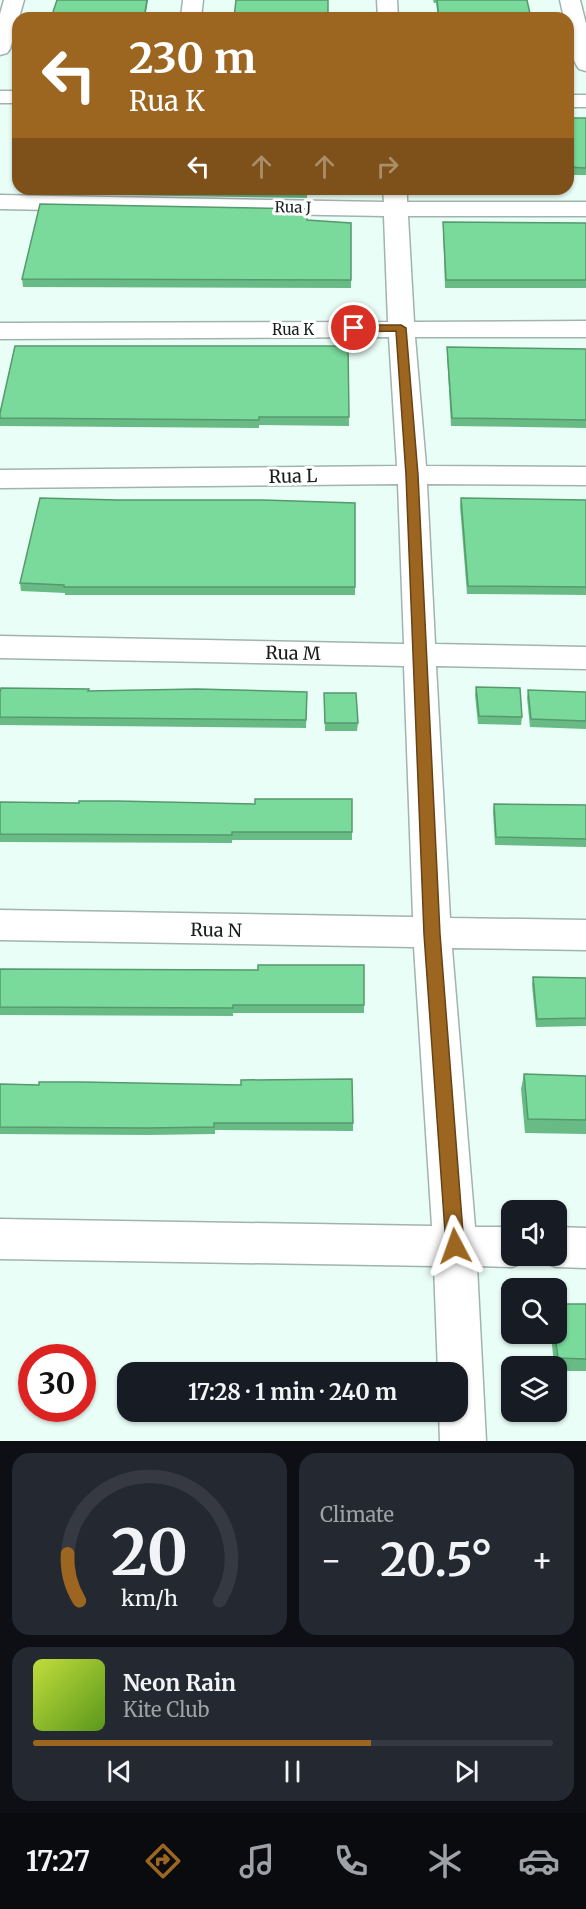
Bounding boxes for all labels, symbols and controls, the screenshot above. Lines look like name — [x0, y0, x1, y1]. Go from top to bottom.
text: 230 m — [129, 32, 256, 84]
icon: left — [30, 36, 108, 114]
text: Rua K — [129, 84, 205, 118]
icon: left — [182, 150, 215, 183]
icon: ahead — [245, 150, 278, 183]
icon: ahead — [308, 150, 341, 183]
icon: right — [371, 150, 404, 183]
street label: Rua J — [274, 197, 312, 217]
pin — [328, 302, 379, 353]
icon: arrive — [337, 311, 370, 344]
street label: Rua K — [272, 320, 314, 339]
street label: Rua L — [268, 464, 318, 488]
street label: Rua M — [265, 641, 321, 665]
street label: Rua N — [190, 918, 242, 942]
map controls — [501, 1200, 567, 1422]
button: sound — [501, 1200, 567, 1266]
position arrow — [423, 1214, 487, 1278]
button: search — [501, 1278, 567, 1344]
speed limit sign: 30 — [18, 1344, 96, 1422]
button: layers — [501, 1356, 567, 1422]
text: 17:28 · 1 min · 240 m — [188, 1378, 397, 1406]
text: Climate — [320, 1502, 394, 1527]
text: 20 — [111, 1514, 188, 1592]
text: 20.5° — [380, 1532, 493, 1588]
text: − — [320, 1540, 342, 1581]
text: + — [531, 1540, 553, 1581]
text: km/h — [121, 1585, 178, 1612]
text: Neon Rain — [123, 1669, 236, 1697]
text: Kite Club — [123, 1697, 209, 1722]
icon: previous — [103, 1755, 136, 1788]
icon: pause — [276, 1755, 309, 1788]
icon: next — [450, 1755, 483, 1788]
icon: directions — [142, 1840, 184, 1882]
icon: music — [236, 1840, 278, 1882]
icon: phone — [330, 1840, 372, 1882]
icon: climate — [424, 1840, 466, 1882]
icon: car — [518, 1840, 560, 1882]
text: 17:27 — [26, 1844, 90, 1878]

